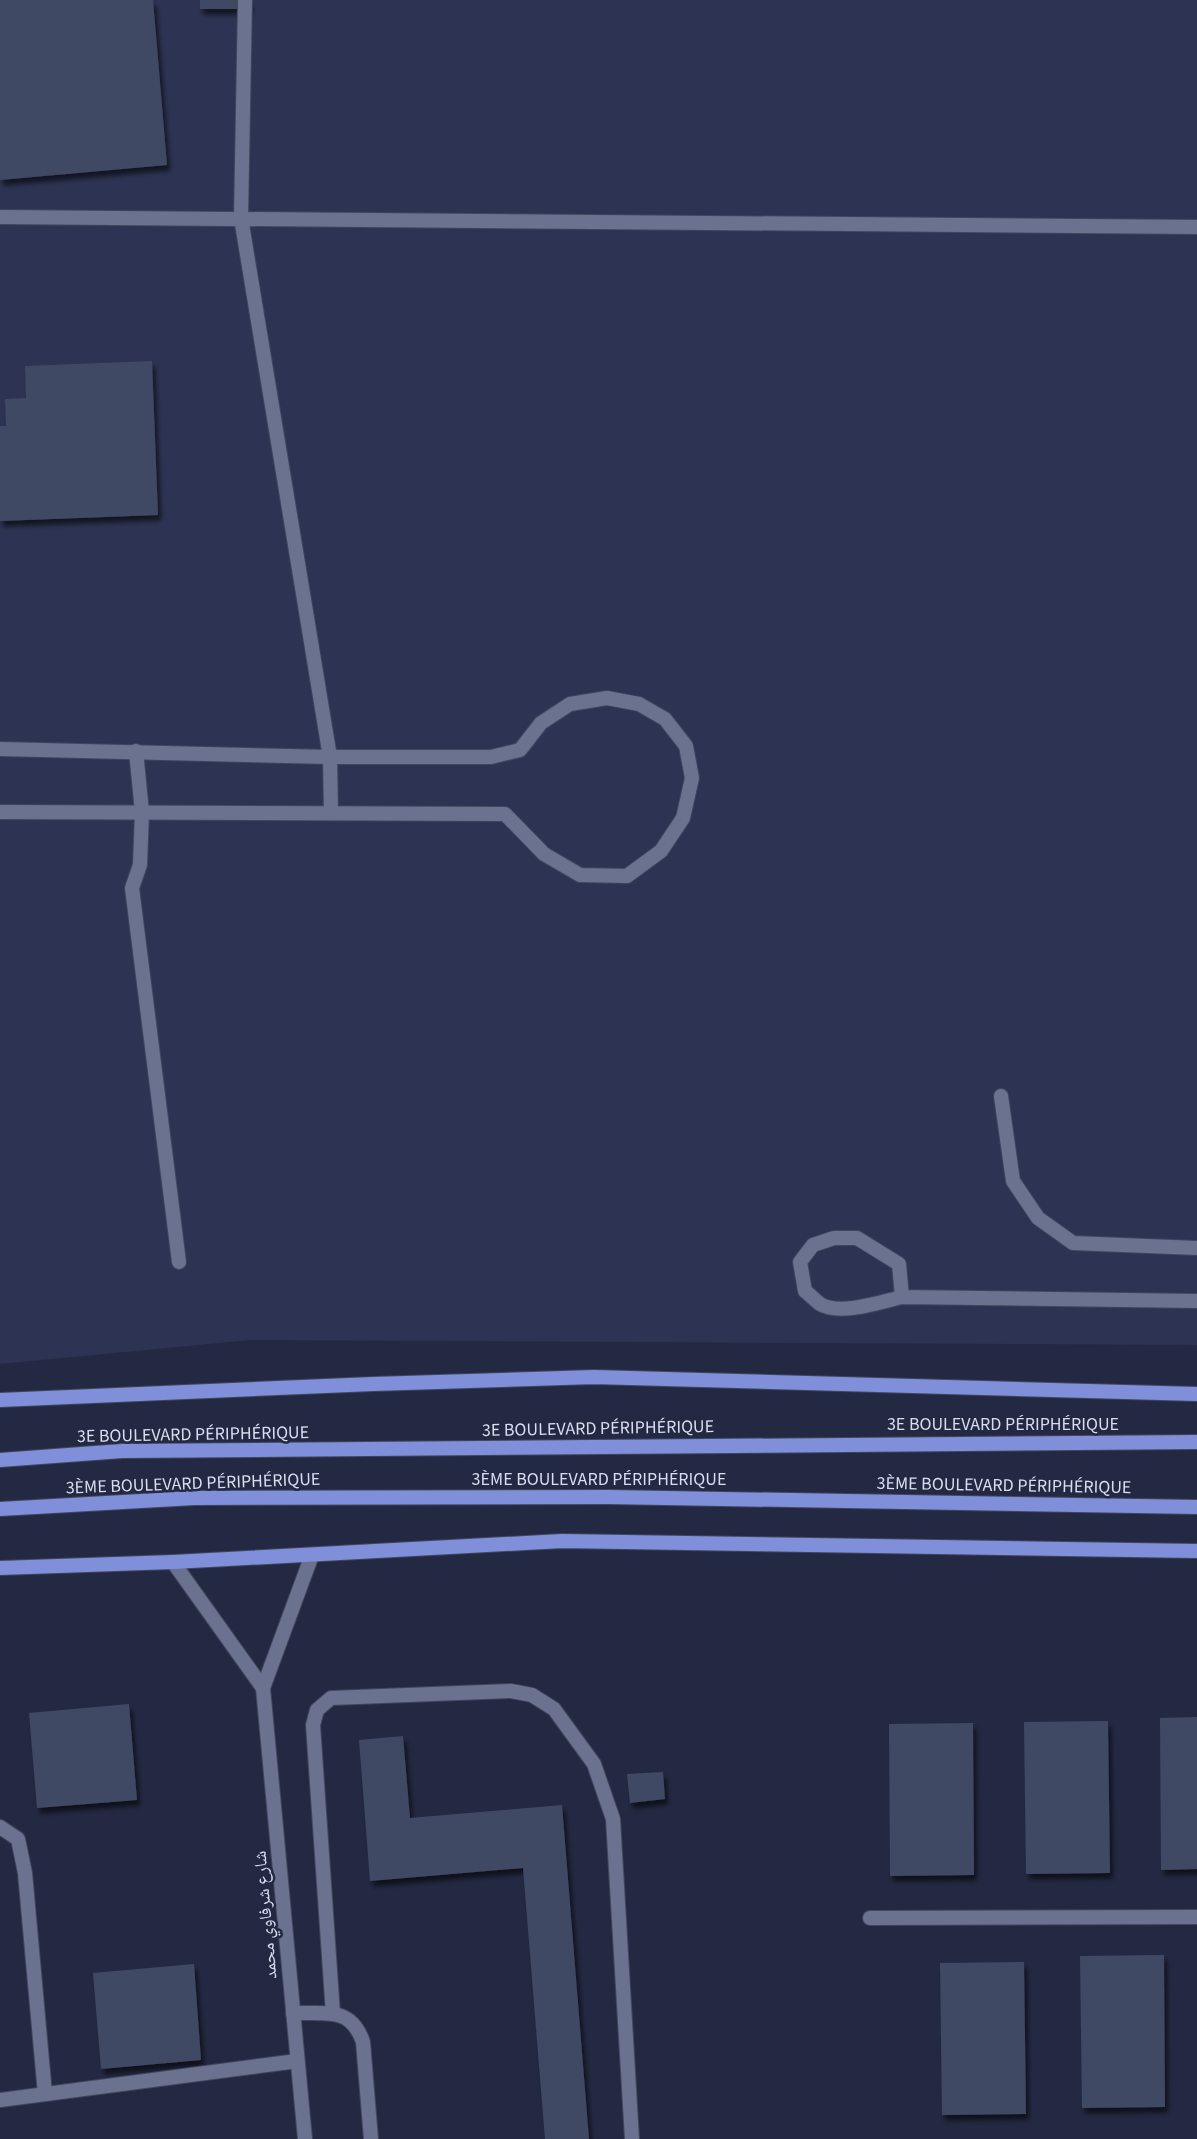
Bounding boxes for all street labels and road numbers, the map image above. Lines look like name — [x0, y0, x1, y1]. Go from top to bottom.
street label: 3E BOULEVARD PÉRIPHÉRIQUE — [887, 1412, 1119, 1437]
street label: 3E BOULEVARD PÉRIPHÉRIQUE — [482, 1414, 714, 1443]
street label: 3E BOULEVARD PÉRIPHÉRIQUE — [77, 1420, 309, 1449]
street label: 3ÈME BOULEVARD PÉRIPHÉRIQUE — [65, 1467, 321, 1500]
street label: 3ÈME BOULEVARD PÉRIPHÉRIQUE — [472, 1467, 726, 1492]
street label: 3ÈME BOULEVARD PÉRIPHÉRIQUE — [876, 1471, 1132, 1500]
street label: شارع شرفاوي محمد — [247, 1850, 285, 1980]

